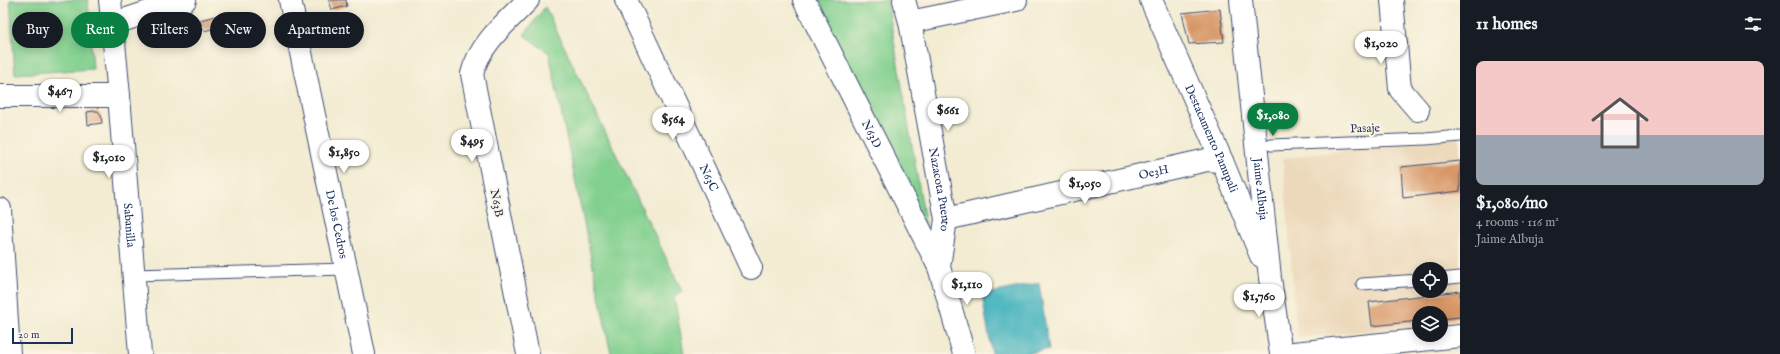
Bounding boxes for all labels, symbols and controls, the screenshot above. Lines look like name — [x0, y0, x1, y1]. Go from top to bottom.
chip: Buy — [12, 12, 63, 48]
chip: Rent — [71, 12, 129, 48]
chip: Filters — [137, 12, 202, 48]
chip: New — [210, 12, 266, 48]
chip: Apartment — [274, 12, 364, 48]
icon: filters — [1742, 13, 1764, 35]
text: 11 homes — [1476, 14, 1537, 35]
pin: $1,020 — [1348, 31, 1414, 65]
text: $1,020 — [1364, 35, 1398, 52]
pin: $467 — [36, 79, 84, 113]
street label: Destacamento Panupali — [1181, 82, 1241, 195]
text: $467 — [47, 83, 73, 100]
icon: home — [1584, 87, 1656, 159]
pin: $661 — [924, 98, 972, 132]
text: $661 — [937, 102, 959, 119]
pin: $1,080 — [1240, 103, 1306, 137]
pin: $564 — [649, 107, 697, 141]
text: $1,080 — [1256, 107, 1290, 124]
text: $564 — [661, 111, 685, 128]
street label: N63D — [858, 118, 885, 151]
street label: Pasaje — [1350, 120, 1381, 137]
pin: $495 — [448, 129, 496, 163]
text: $495 — [460, 133, 484, 150]
pin: $1,850 — [311, 140, 377, 174]
text: $1,850 — [328, 144, 360, 161]
pin: $1,010 — [76, 145, 142, 179]
street label: Nazacota Puento — [925, 146, 953, 233]
text: $1,010 — [93, 149, 125, 166]
street label: Jaime Albuja — [1248, 155, 1271, 222]
street label: N63C — [696, 162, 721, 194]
street label: Oe3H — [1137, 162, 1170, 183]
pin: $1,050 — [1052, 171, 1118, 205]
text: $1,050 — [1069, 175, 1101, 192]
street label: N63B — [486, 188, 507, 218]
street label: De los Cedros — [322, 189, 351, 260]
text: $1,080/mo — [1476, 193, 1548, 214]
street label: Sabanilla — [120, 202, 138, 249]
text: 4 rooms · 116 m² — [1476, 214, 1559, 231]
text: Jaime Albuja — [1476, 231, 1544, 248]
map controls — [1412, 262, 1448, 342]
button: locate — [1412, 262, 1448, 298]
pin: $1,110 — [934, 272, 1000, 306]
text: $1,110 — [951, 276, 983, 293]
pin: $1,760 — [1226, 284, 1292, 318]
text: $1,760 — [1243, 288, 1275, 305]
button: layers — [1412, 306, 1448, 342]
scale bar — [12, 326, 73, 345]
text: 20 m — [18, 328, 39, 342]

